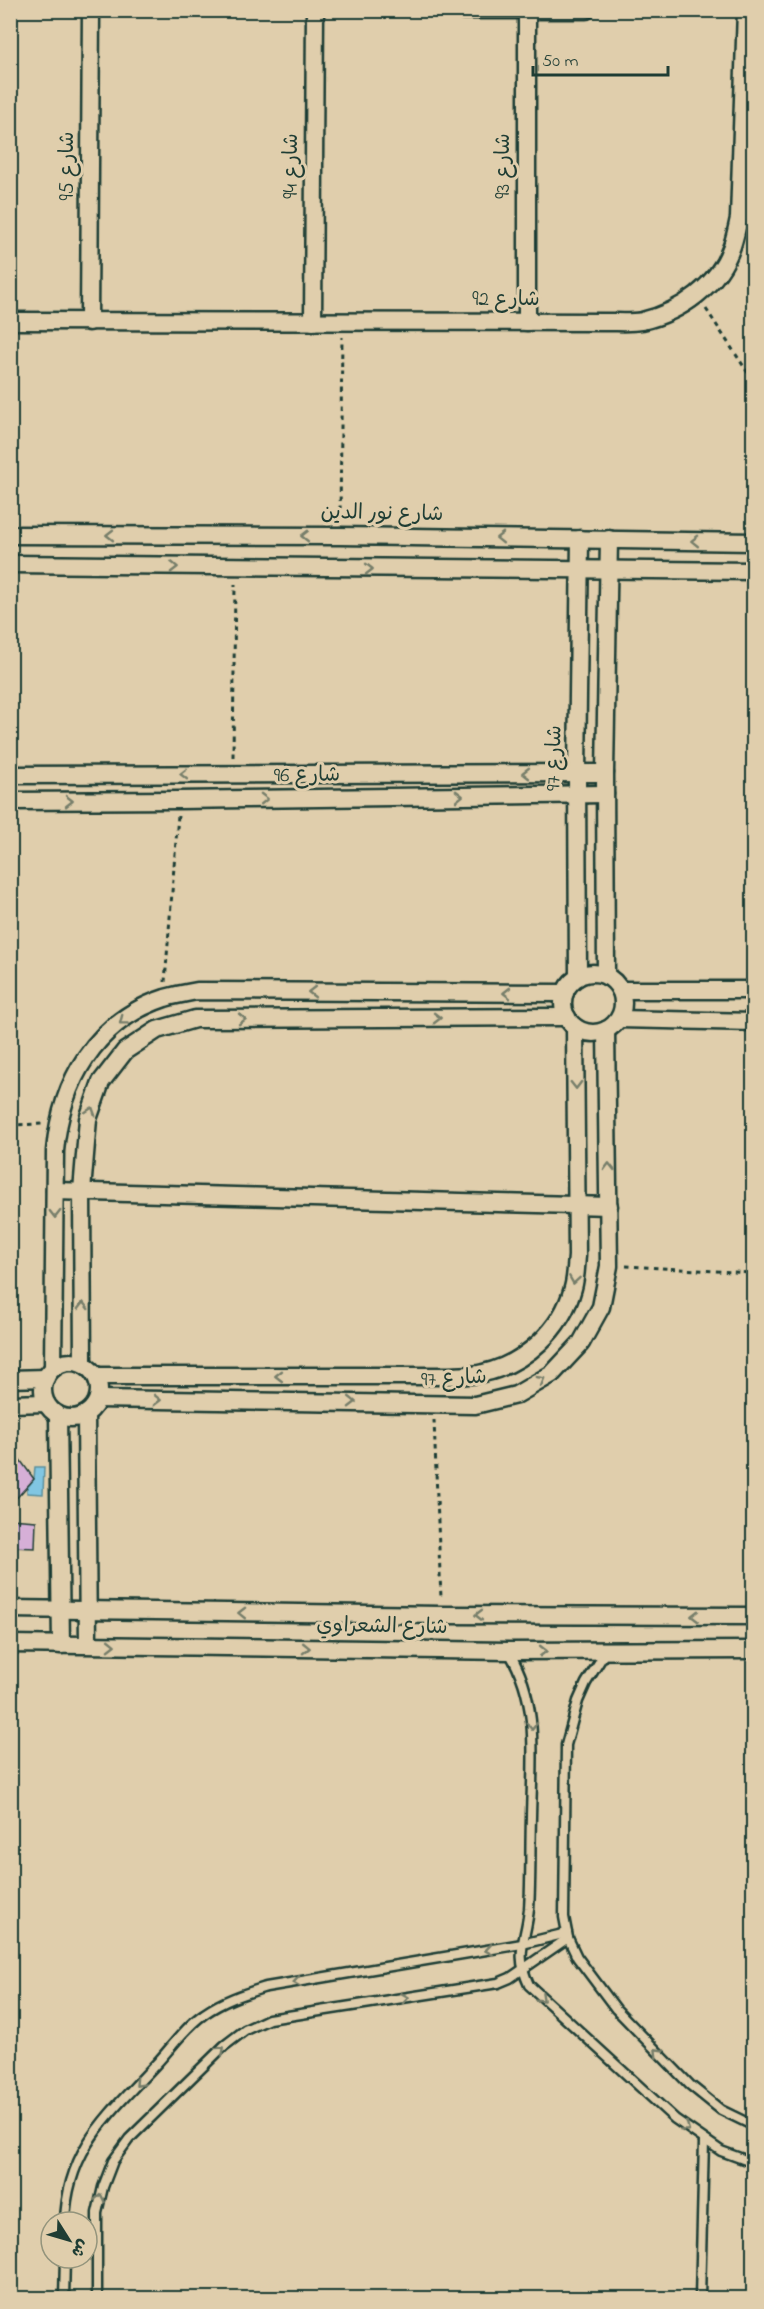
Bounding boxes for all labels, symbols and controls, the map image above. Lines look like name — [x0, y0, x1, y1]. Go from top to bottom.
scale bar — [533, 39, 668, 77]
text: 50 m — [542, 49, 579, 75]
street label: شارع 95 — [53, 131, 83, 201]
street label: شارع 94 — [277, 133, 307, 199]
street label: شارع 93 — [489, 133, 519, 199]
street label: شارع 92 — [472, 285, 540, 315]
street label: شارع نور الدين — [320, 498, 444, 530]
one-way arrow — [106, 529, 115, 541]
one-way arrow — [301, 530, 310, 542]
one-way arrow — [496, 532, 505, 544]
one-way arrow — [691, 535, 700, 547]
one-way arrow — [169, 561, 178, 573]
one-way arrow — [364, 563, 373, 575]
street label: شارع 97 — [539, 725, 571, 791]
street label: شارع 96 — [274, 760, 340, 792]
one-way arrow — [521, 767, 530, 779]
one-way arrow — [179, 768, 188, 780]
one-way arrow — [454, 790, 463, 802]
one-way arrow — [259, 793, 268, 805]
one-way arrow — [64, 795, 73, 807]
one-way arrow — [307, 986, 316, 998]
one-way arrow — [502, 987, 511, 999]
one-way arrow — [433, 1012, 442, 1024]
one-way arrow — [119, 1013, 130, 1024]
one-way arrow — [238, 1013, 247, 1025]
one-way arrow — [570, 1081, 582, 1090]
one-way arrow — [84, 1106, 97, 1117]
one-way arrow — [602, 1162, 615, 1171]
one-way arrow — [48, 1210, 61, 1219]
one-way arrow — [568, 1275, 581, 1285]
one-way arrow — [77, 1301, 89, 1310]
street label: شارع 97 — [420, 1362, 488, 1396]
one-way arrow — [275, 1370, 284, 1382]
one-way arrow — [535, 1376, 545, 1387]
one-way arrow — [152, 1394, 161, 1406]
one-way arrow — [347, 1396, 356, 1408]
one-way arrow — [238, 1606, 247, 1619]
one-way arrow — [475, 1609, 484, 1621]
one-way arrow — [691, 1610, 700, 1622]
street label: شارع الشعراوي — [316, 1611, 448, 1643]
one-way arrow — [106, 1638, 115, 1651]
one-way arrow — [301, 1642, 310, 1654]
one-way arrow — [538, 1645, 547, 1657]
one-way arrow — [526, 1722, 538, 1731]
one-way arrow — [485, 1943, 494, 1955]
one-way arrow — [292, 1975, 302, 1987]
one-way arrow — [534, 1990, 545, 2001]
one-way arrow — [400, 1992, 410, 2004]
one-way arrow — [214, 2046, 225, 2057]
one-way arrow — [655, 2049, 666, 2060]
one-way arrow — [135, 2076, 146, 2087]
one-way arrow — [680, 2120, 691, 2131]
one-way arrow — [93, 2194, 106, 2204]
north arrow — [39, 2210, 99, 2270]
text: ش — [64, 2234, 94, 2262]

